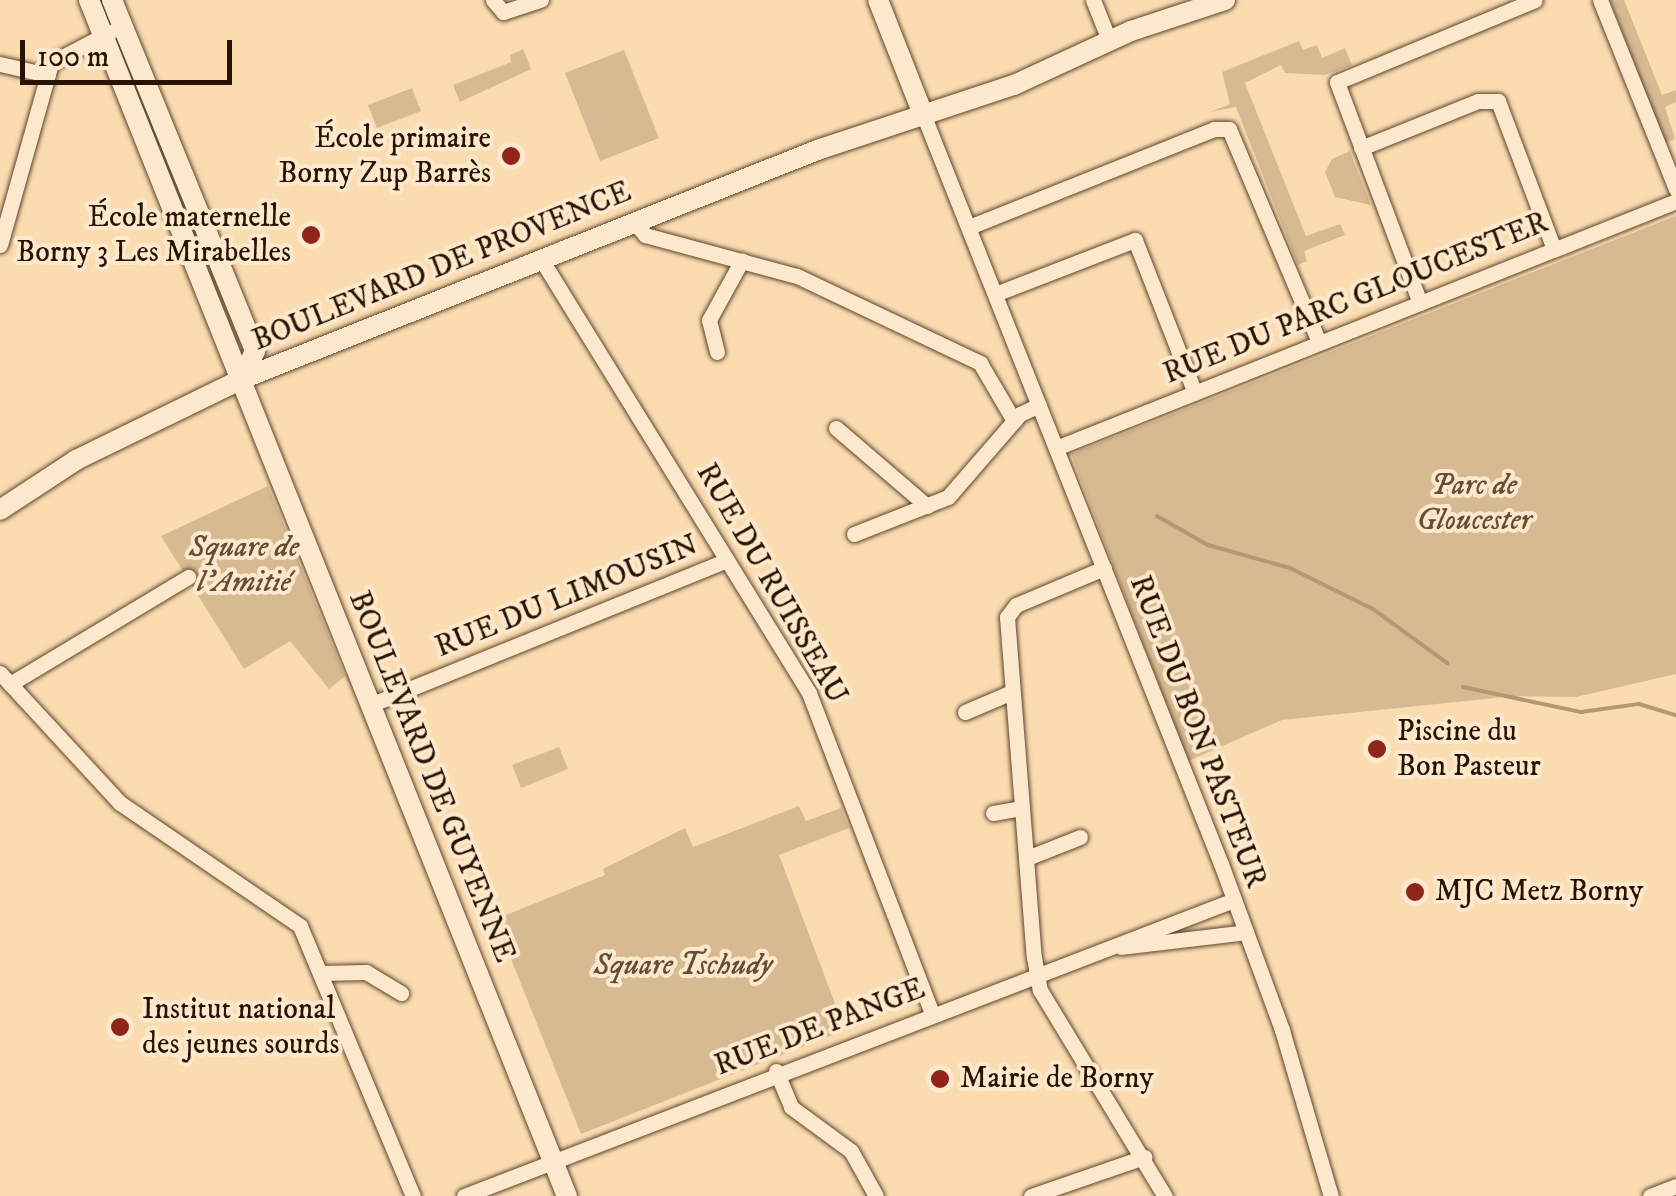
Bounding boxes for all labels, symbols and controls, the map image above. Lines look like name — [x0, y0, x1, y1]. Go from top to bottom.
scale bar — [25, 20, 238, 82]
text: 100 m — [37, 39, 109, 76]
place label: École primaire Borny Zup Barrès — [278, 121, 491, 192]
marker: École primaire Borny Zup Barrès — [500, 145, 522, 167]
street label: BOULEVARD DE PROVENCE — [247, 174, 637, 360]
place label: École maternelle Borny 3 Les Mirabelles — [16, 200, 291, 270]
street label: RUE DU PARC GLOUCESTER — [1158, 205, 1554, 393]
marker: École maternelle Borny 3 Les Mirabelles — [300, 224, 322, 246]
street label: RUE DU RUISSEAU — [688, 457, 854, 711]
park label: Parc de Gloucester — [1417, 468, 1531, 538]
street label: RUE DU LIMOUSIN — [430, 528, 704, 666]
park label: Square de l'Amitié — [189, 530, 299, 600]
street label: RUE DU BON PASTEUR — [1121, 571, 1273, 893]
street label: BOULEVARD DE GUYENNE — [340, 586, 522, 968]
place label: Piscine du Bon Pasteur — [1397, 714, 1541, 784]
marker: Piscine du Bon Pasteur — [1366, 738, 1388, 760]
place label: MJC Metz Borny — [1435, 874, 1643, 910]
marker: MJC Metz Borny — [1404, 881, 1426, 903]
park label: Square Tschudy — [594, 948, 772, 984]
street label: RUE DE PANGE — [710, 971, 930, 1085]
place label: Institut national des jeunes sourds — [142, 992, 340, 1062]
marker: Institut national des jeunes sourds — [107, 1014, 133, 1040]
place label: Mairie de Borny — [960, 1061, 1154, 1097]
marker: Mairie de Borny — [929, 1068, 951, 1090]

